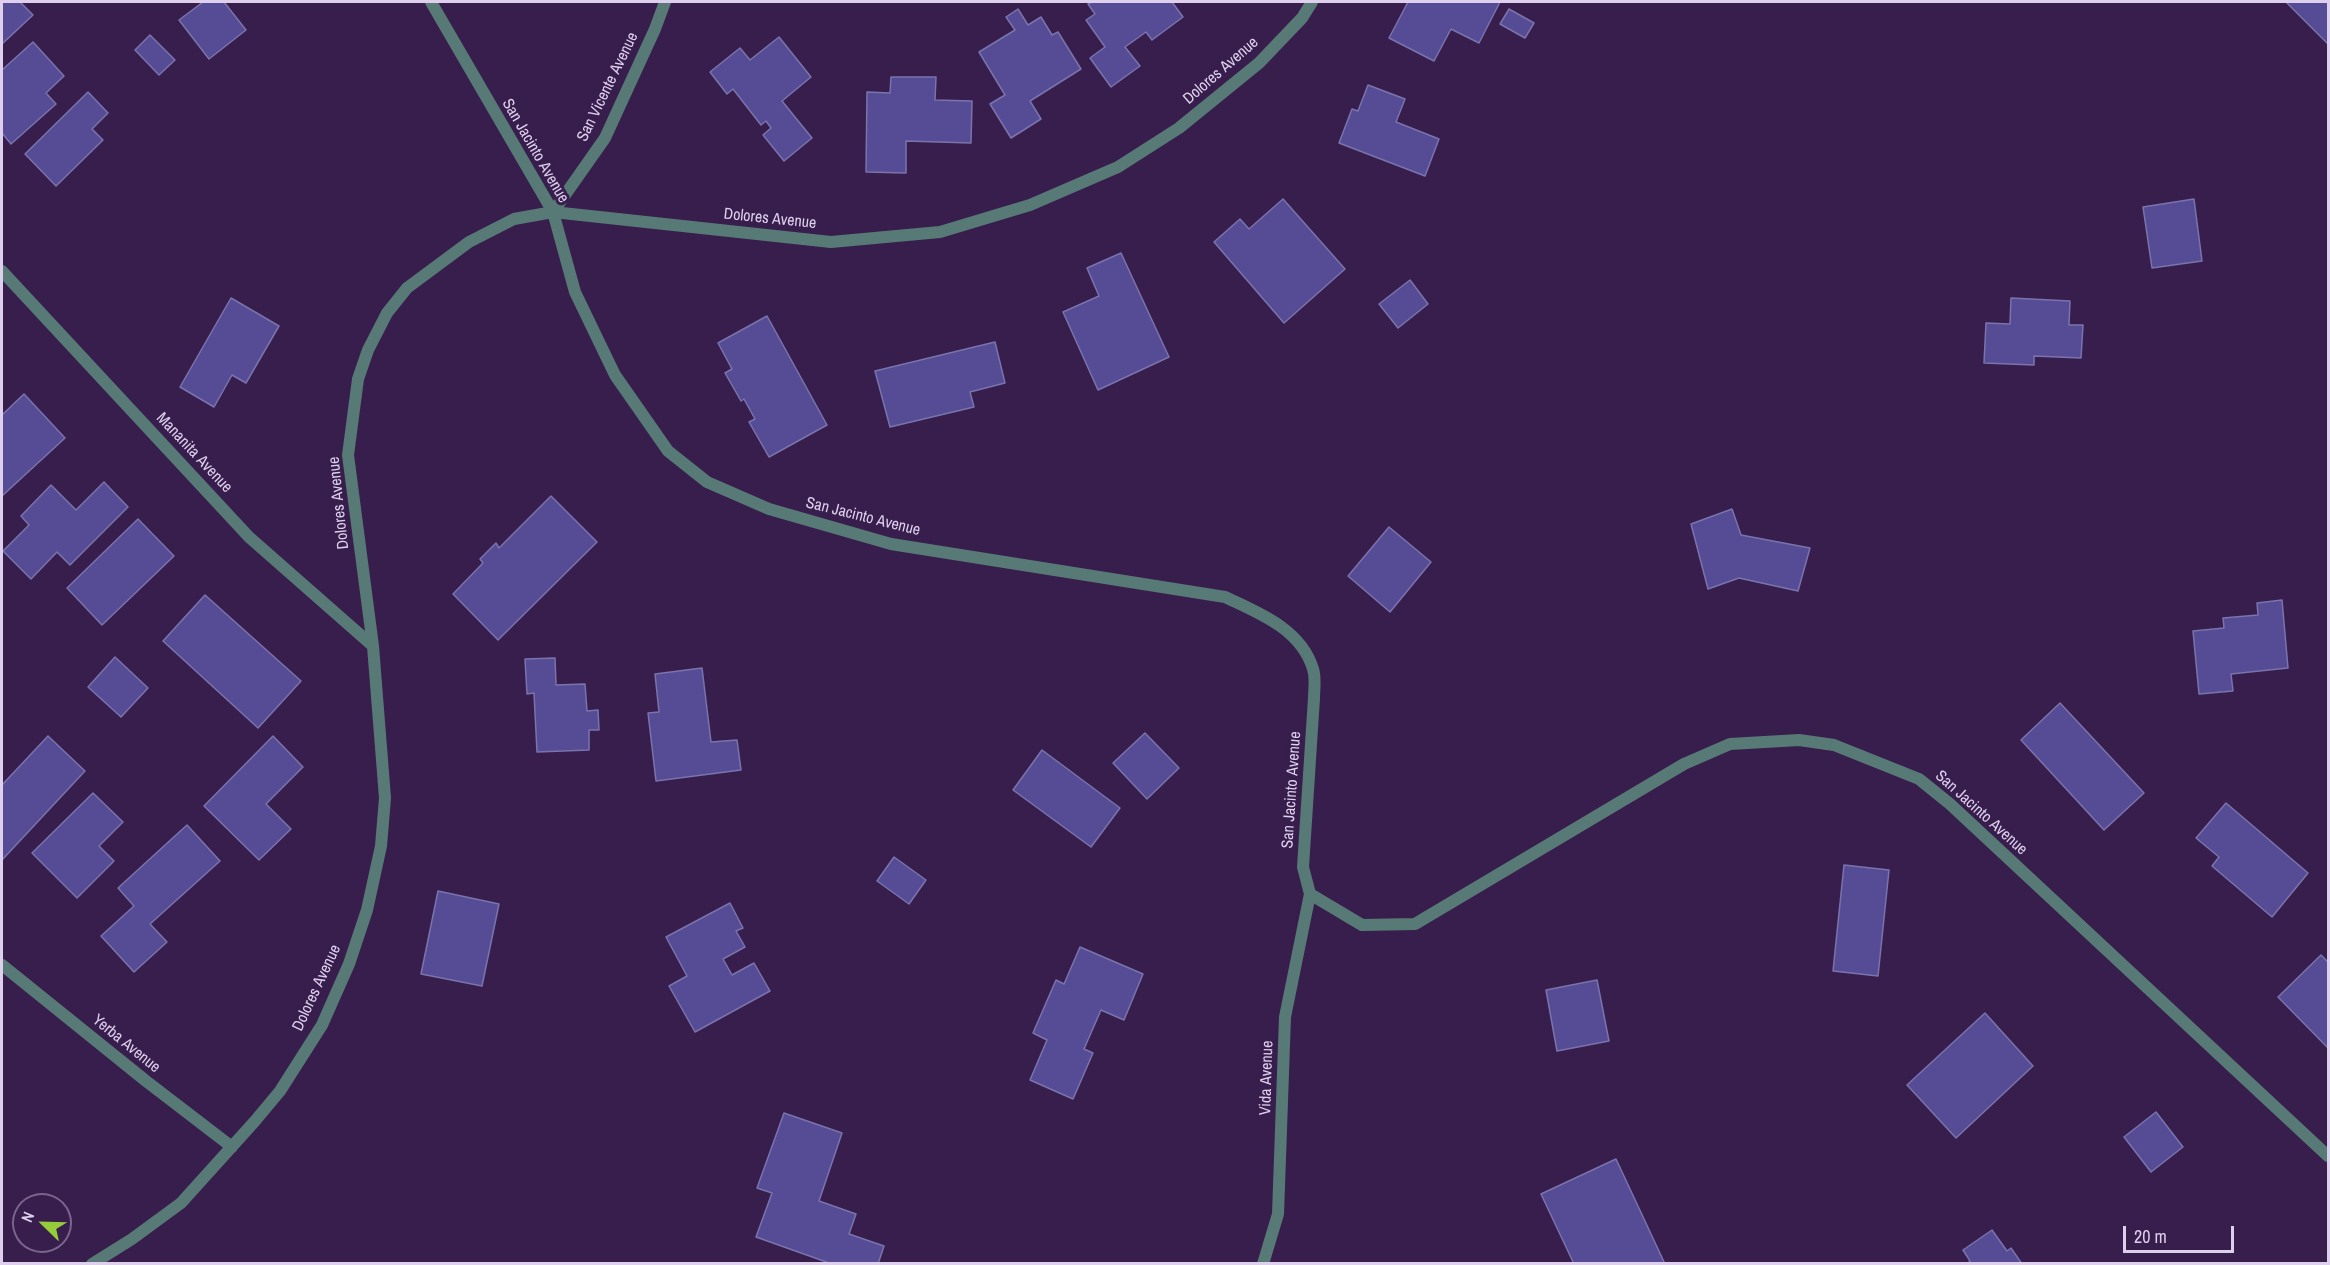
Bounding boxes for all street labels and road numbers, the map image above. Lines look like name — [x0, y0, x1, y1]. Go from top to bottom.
street label: San Vicente Avenue — [573, 29, 643, 145]
street label: Dolores Avenue — [1180, 33, 1262, 109]
street label: San Jacinto Avenue — [497, 95, 573, 207]
street label: Dolores Avenue — [723, 205, 817, 233]
street label: Mananita Avenue — [152, 409, 236, 497]
street label: Dolores Avenue — [325, 456, 353, 550]
street label: San Jacinto Avenue — [804, 494, 922, 540]
street label: San Jacinto Avenue — [1278, 731, 1306, 849]
street label: San Jacinto Avenue — [1931, 767, 2031, 859]
street label: Dolores Avenue — [289, 942, 345, 1034]
street label: Yerba Avenue — [88, 1011, 164, 1077]
street label: Vida Avenue — [1256, 1040, 1278, 1116]

